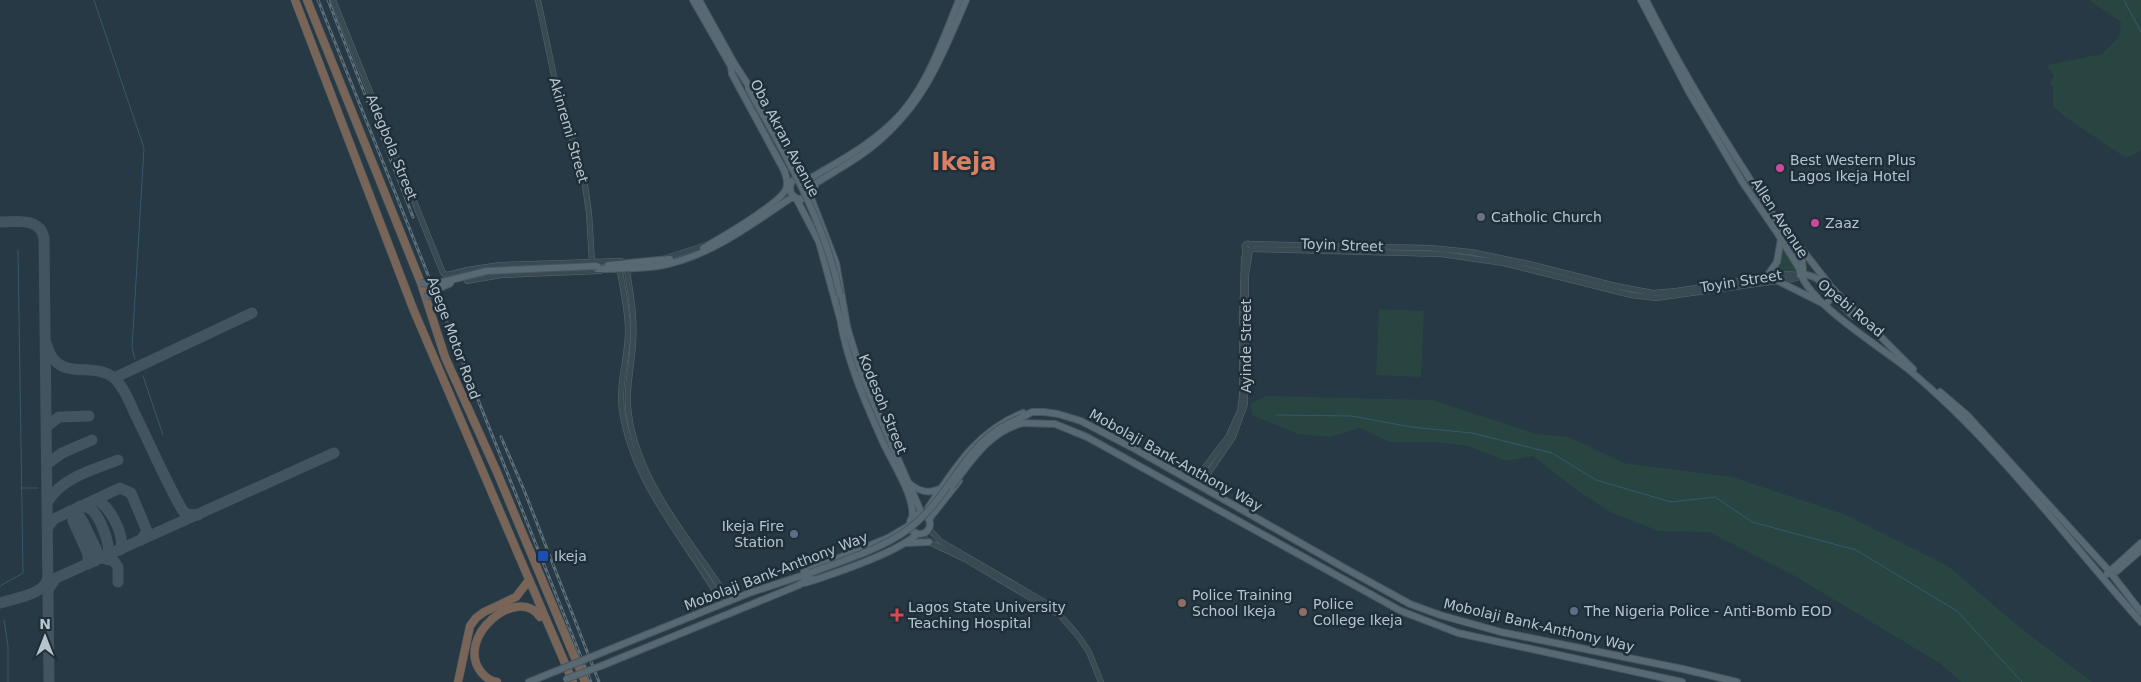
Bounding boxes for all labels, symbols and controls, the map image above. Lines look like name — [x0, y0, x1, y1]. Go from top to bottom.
street label: Akinremi Street — [546, 75, 592, 185]
street label: Oba Akran Avenue — [747, 77, 823, 199]
street label: Adegbola Street — [363, 92, 421, 203]
district label: Ikeja — [932, 148, 996, 176]
place label: Best Western Plus Lagos Ikeja Hotel — [1790, 152, 1916, 184]
marker: Best Western Plus Lagos Ikeja Hotel — [1774, 162, 1786, 174]
street label: Allen Avenue — [1748, 175, 1812, 261]
place label: Catholic Church — [1491, 209, 1602, 225]
marker: Catholic Church — [1475, 211, 1487, 223]
place label: Zaaz — [1825, 215, 1859, 231]
marker: Zaaz — [1809, 217, 1821, 229]
street label: Toyin Street — [1299, 236, 1384, 254]
street label: Toyin Street — [1698, 267, 1784, 296]
street label: Agege Motor Road — [424, 275, 484, 401]
street label: Opebi Road — [1815, 276, 1887, 340]
street label: Ayinde Street — [1238, 298, 1254, 393]
street label: Kodesoh Street — [856, 352, 911, 457]
street label: Mobolaji Bank-Anthony Way — [1087, 406, 1265, 514]
place label: Ikeja Fire Station — [722, 518, 784, 550]
street label: Mobolaji Bank-Anthony Way — [682, 528, 870, 614]
marker: Ikeja Fire Station — [788, 528, 800, 540]
place label: Ikeja — [554, 548, 587, 564]
marker: Ikeja — [536, 549, 550, 563]
place label: Police Training School Ikeja — [1192, 587, 1292, 619]
street label: Mobolaji Bank-Anthony Way — [1442, 595, 1636, 655]
place label: Police College Ikeja — [1313, 596, 1403, 628]
marker: Police Training School Ikeja — [1176, 597, 1188, 609]
place label: Lagos State University Teaching Hospital — [907, 599, 1066, 631]
place label: The Nigeria Police - Anti-Bomb EOD — [1583, 603, 1832, 619]
marker: The Nigeria Police - Anti-Bomb EOD — [1568, 605, 1580, 617]
marker: Police College Ikeja — [1297, 606, 1309, 618]
marker: Lagos State University Teaching Hospital — [890, 608, 904, 622]
north arrow — [20, 612, 70, 662]
text: N — [39, 616, 51, 632]

